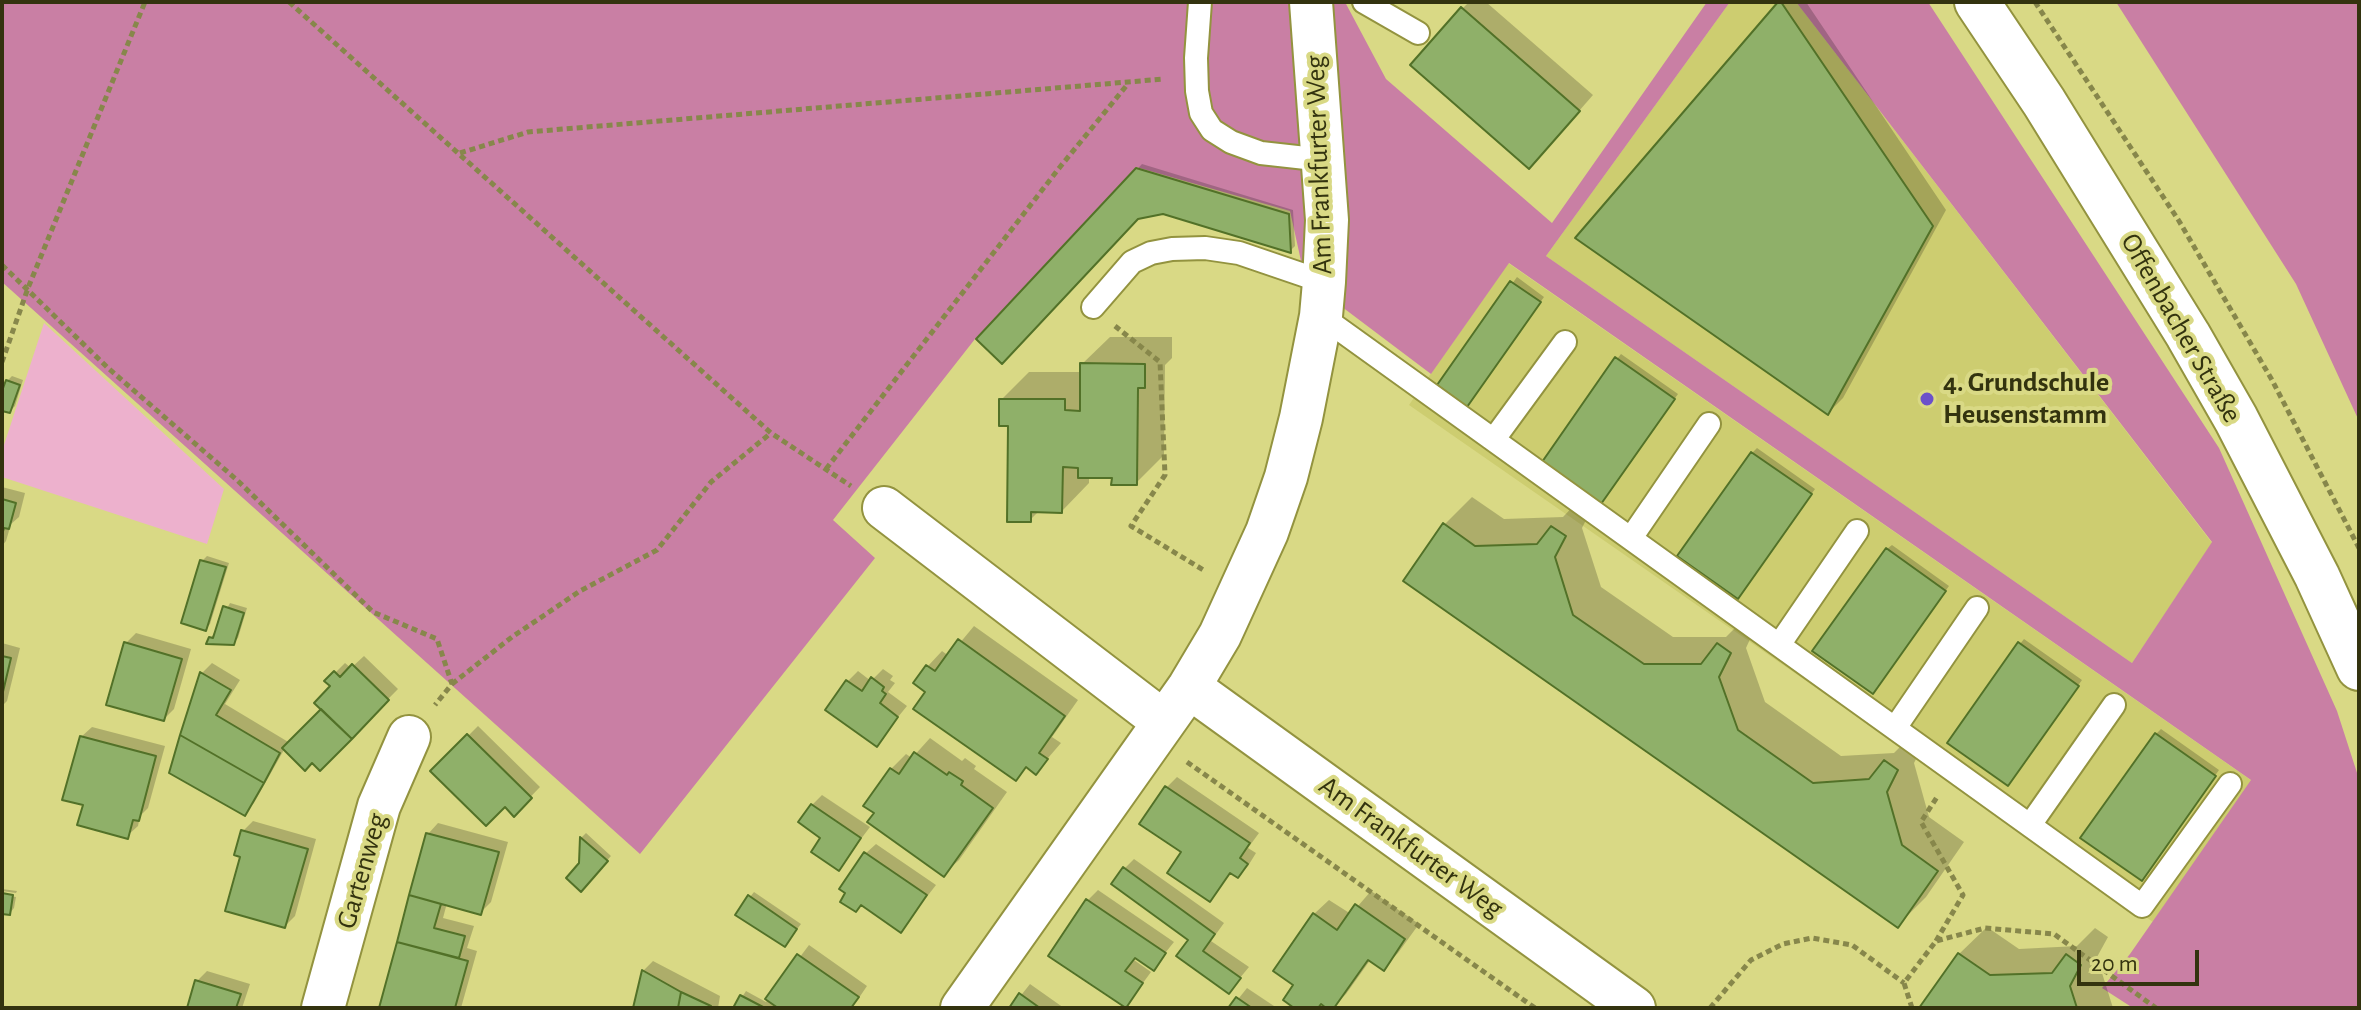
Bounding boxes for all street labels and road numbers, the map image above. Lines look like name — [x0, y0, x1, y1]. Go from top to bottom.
street label: Am Frankfurter Weg — [1298, 55, 1340, 275]
street label: Offenbacher Straße — [2113, 227, 2249, 429]
street label: Am Frankfurter Weg — [1312, 769, 1510, 925]
street label: Gartenweg — [330, 809, 394, 933]

